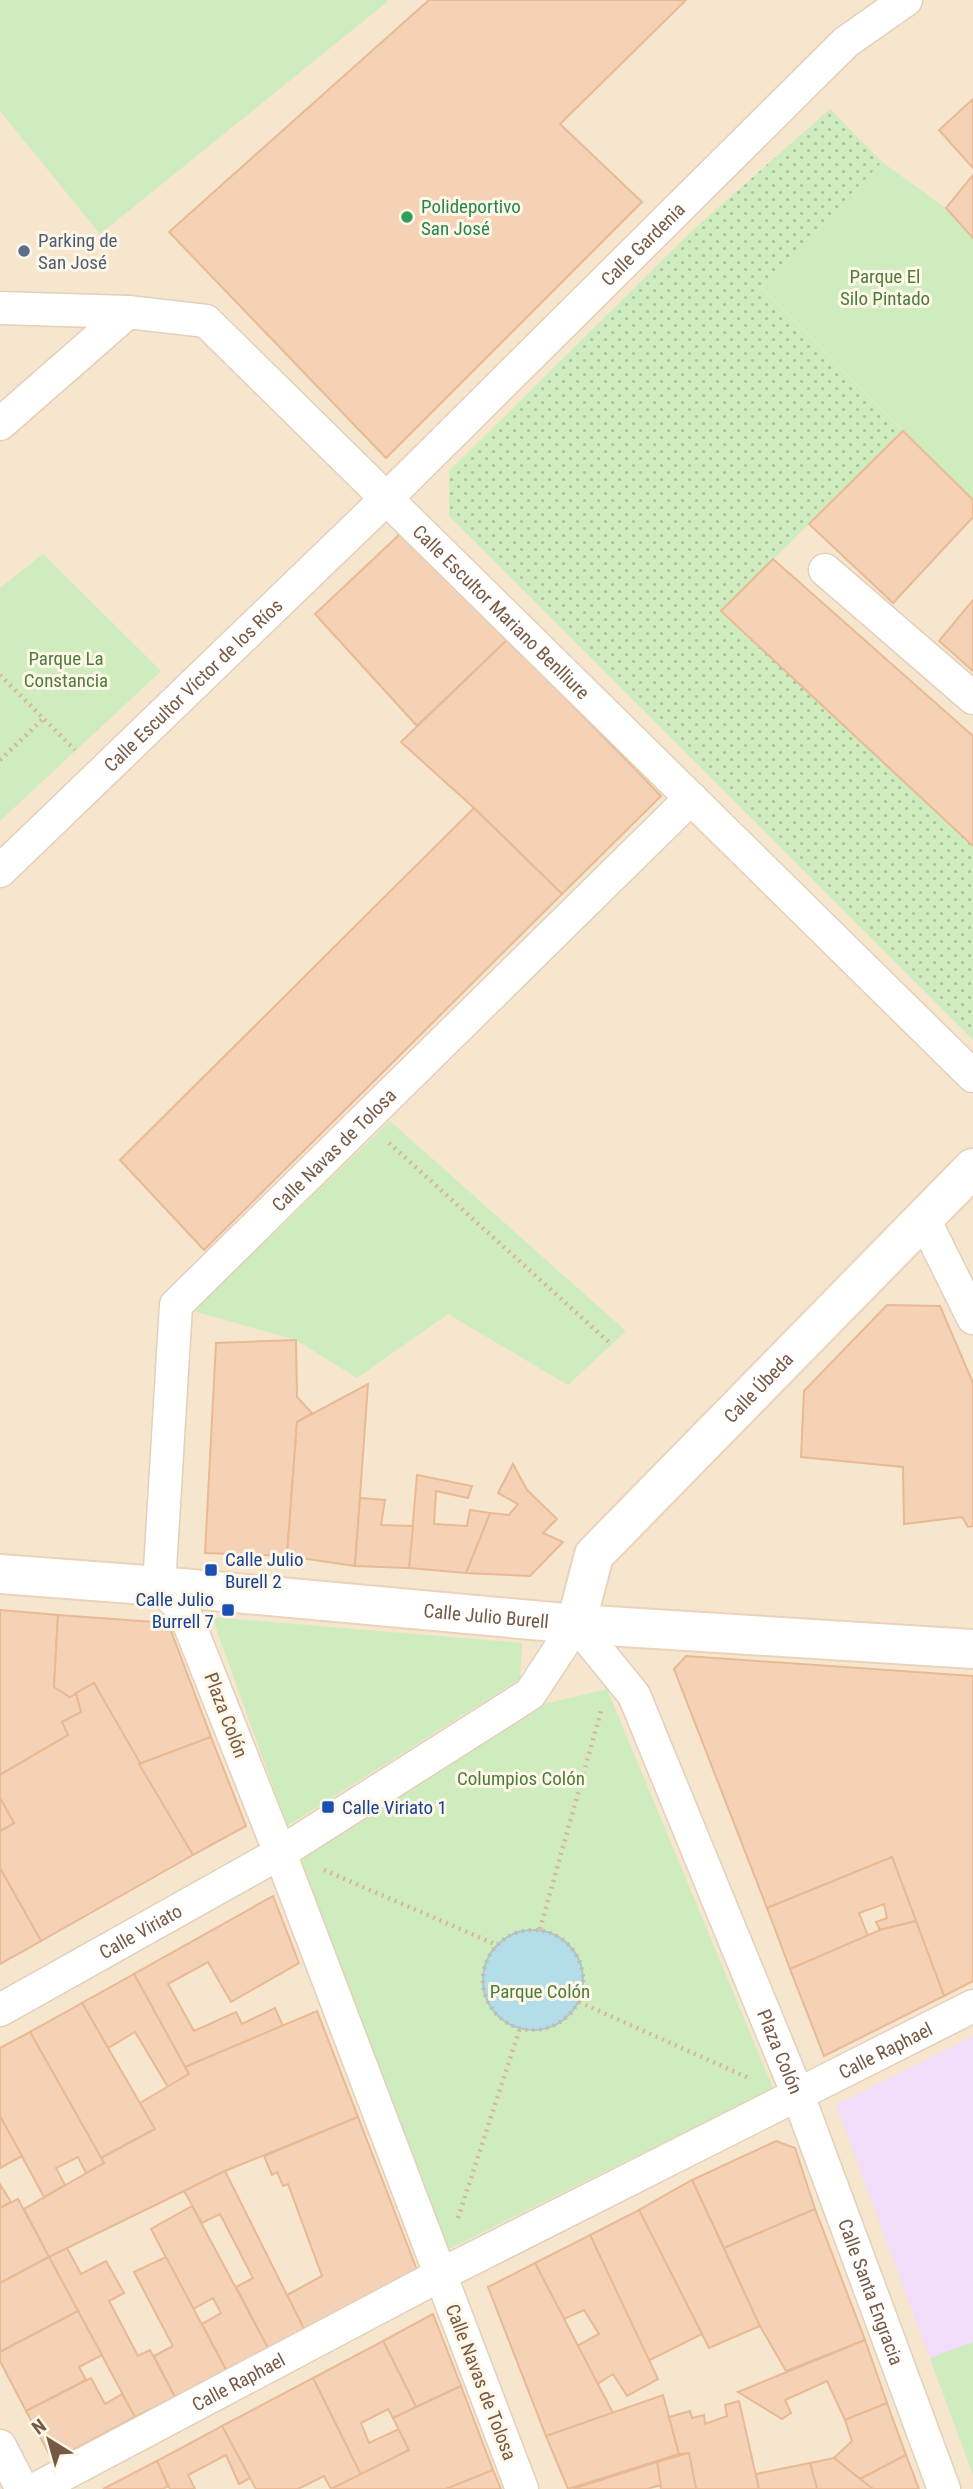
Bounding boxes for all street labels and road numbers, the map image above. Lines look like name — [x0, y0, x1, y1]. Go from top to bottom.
street label: Calle Gardenia — [596, 197, 689, 290]
street label: Calle Escultor Mariano Benlliure — [408, 520, 595, 704]
street label: Calle Escultor Víctor de los Ríos — [99, 594, 287, 776]
street label: Calle Navas de Tolosa — [267, 1084, 401, 1216]
street label: Calle Úbeda — [719, 1347, 798, 1427]
street label: Calle Julio Burell — [423, 1599, 550, 1633]
street label: Plaza Colón — [199, 1669, 253, 1761]
street label: Calle Viriato — [95, 1899, 186, 1964]
street label: Plaza Colón — [753, 2006, 808, 2097]
street label: Calle Raphael — [835, 2017, 936, 2084]
street label: Calle Santa Engracia — [833, 2216, 908, 2368]
street label: Calle Navas de Tolosa — [441, 2301, 521, 2463]
street label: Calle Raphael — [188, 2348, 289, 2416]

